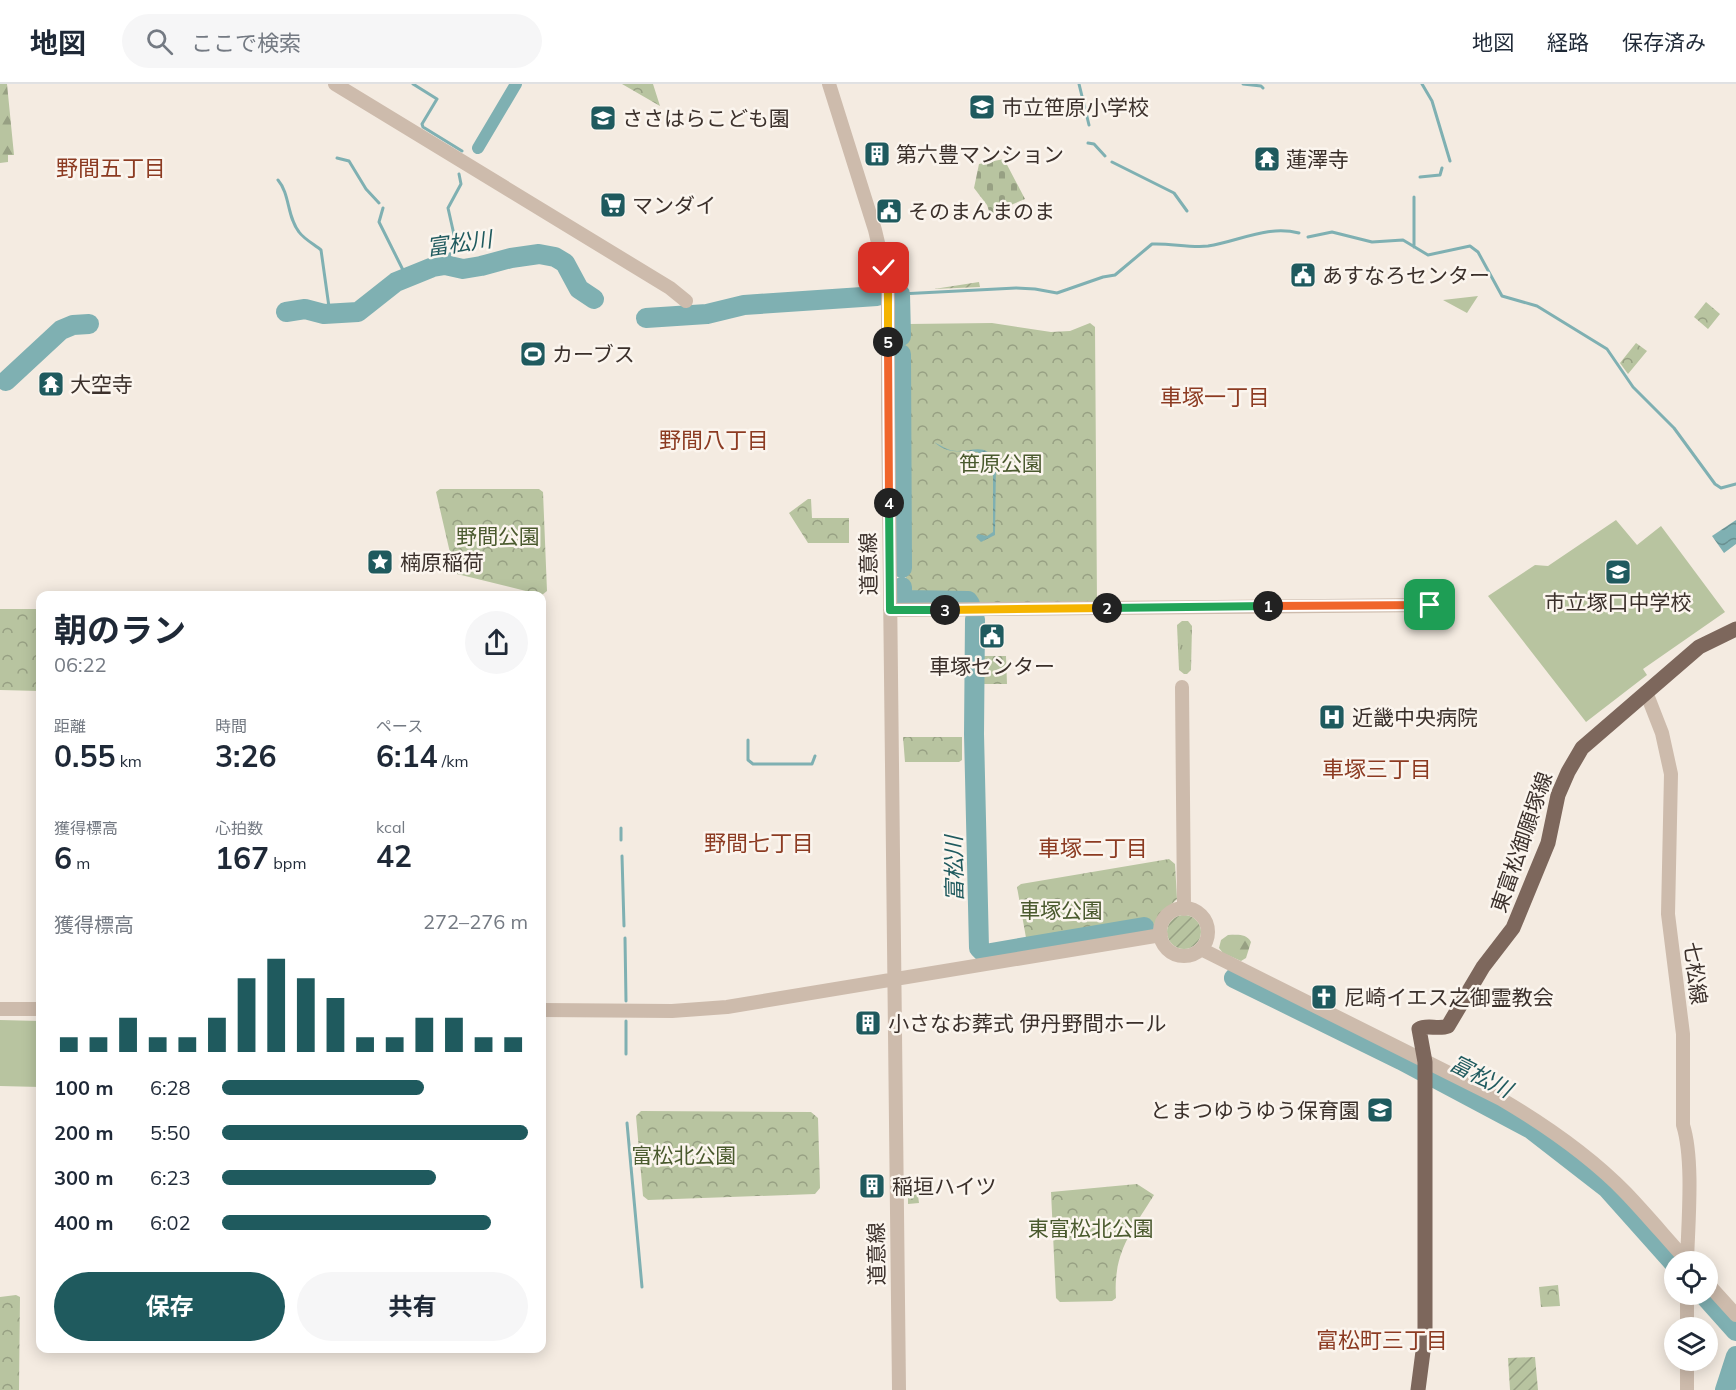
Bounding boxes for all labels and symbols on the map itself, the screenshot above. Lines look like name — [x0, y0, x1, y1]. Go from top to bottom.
school or university icon: 市立笹原小学校 — [967, 92, 997, 122]
place label: 市立笹原小学校 — [1002, 94, 1149, 120]
school or university icon: ささはらこども園 — [588, 103, 618, 133]
place label: ささはらこども園 — [622, 105, 790, 131]
building icon: 第六豊マンション — [862, 139, 892, 169]
place label: 第六豊マンション — [896, 141, 1064, 167]
temple icon: 蓮澤寺 — [1252, 144, 1282, 174]
place label: 蓮澤寺 — [1286, 146, 1349, 172]
district label: 野間五丁目 — [56, 154, 166, 182]
supermarket icon: マンダイ — [598, 190, 628, 220]
place label: マンダイ — [632, 192, 716, 218]
public building icon: そのまんまのま — [874, 196, 904, 226]
place label: そのまんまのま — [908, 198, 1055, 224]
water label: 富松川 — [424, 224, 496, 261]
pin — [858, 242, 909, 293]
public building icon: あすなろセンター — [1288, 260, 1318, 290]
place label: あすなろセンター — [1322, 262, 1490, 288]
pin: 5 — [873, 327, 903, 357]
sports icon: カーブス — [518, 339, 548, 369]
place label: カーブス — [552, 341, 635, 367]
temple icon: 大空寺 — [36, 369, 66, 399]
place label: 大空寺 — [70, 371, 133, 397]
district label: 車塚一丁目 — [1160, 383, 1270, 411]
district label: 野間八丁目 — [659, 426, 769, 454]
park label: 笹原公園 — [959, 450, 1043, 476]
pin: 4 — [874, 488, 904, 518]
park label: 野間公園 — [456, 523, 540, 549]
street label: 道意線 — [854, 532, 882, 596]
place icon: 楠原稲荷 — [365, 547, 395, 577]
place label: 楠原稲荷 — [400, 549, 484, 575]
school or university icon: 市立塚口中学校 — [1603, 557, 1633, 587]
pin — [1404, 579, 1455, 630]
place label: 市立塚口中学校 — [1545, 589, 1692, 615]
pin: 1 — [1253, 591, 1283, 621]
pin: 2 — [1092, 593, 1122, 623]
pin: 3 — [930, 595, 960, 625]
public building icon: 車塚センター — [977, 621, 1007, 651]
place label: 車塚センター — [929, 653, 1055, 679]
hospital icon: 近畿中央病院 — [1317, 702, 1347, 732]
place label: 近畿中央病院 — [1352, 704, 1478, 730]
district label: 車塚三丁目 — [1322, 755, 1432, 783]
street label: 東富松御願塚線 — [1485, 768, 1557, 916]
district label: 野間七丁目 — [704, 829, 814, 857]
water label: 富松川 — [939, 834, 969, 902]
district label: 車塚二丁目 — [1038, 834, 1148, 862]
park label: 車塚公園 — [1019, 897, 1103, 923]
street label: 七松線 — [1679, 940, 1713, 1006]
church icon: 尼崎イエス之御霊教会 — [1309, 982, 1339, 1012]
place label: 尼崎イエス之御霊教会 — [1344, 984, 1554, 1010]
building icon: 小さなお葬式 伊丹野間ホール — [853, 1008, 883, 1038]
place label: 小さなお葬式 伊丹野間ホール — [888, 1010, 1166, 1036]
water label: 富松川 — [1445, 1049, 1519, 1104]
school or university icon: とまつゆうゆう保育園 — [1365, 1095, 1395, 1125]
place label: とまつゆうゆう保育園 — [1150, 1097, 1360, 1123]
park label: 富松北公園 — [632, 1142, 737, 1168]
building icon: 稲垣ハイツ — [857, 1171, 887, 1201]
place label: 稲垣ハイツ — [892, 1173, 997, 1199]
park label: 東富松北公園 — [1028, 1215, 1154, 1241]
street label: 道意線 — [862, 1222, 890, 1286]
district label: 富松町三丁目 — [1316, 1326, 1448, 1354]

